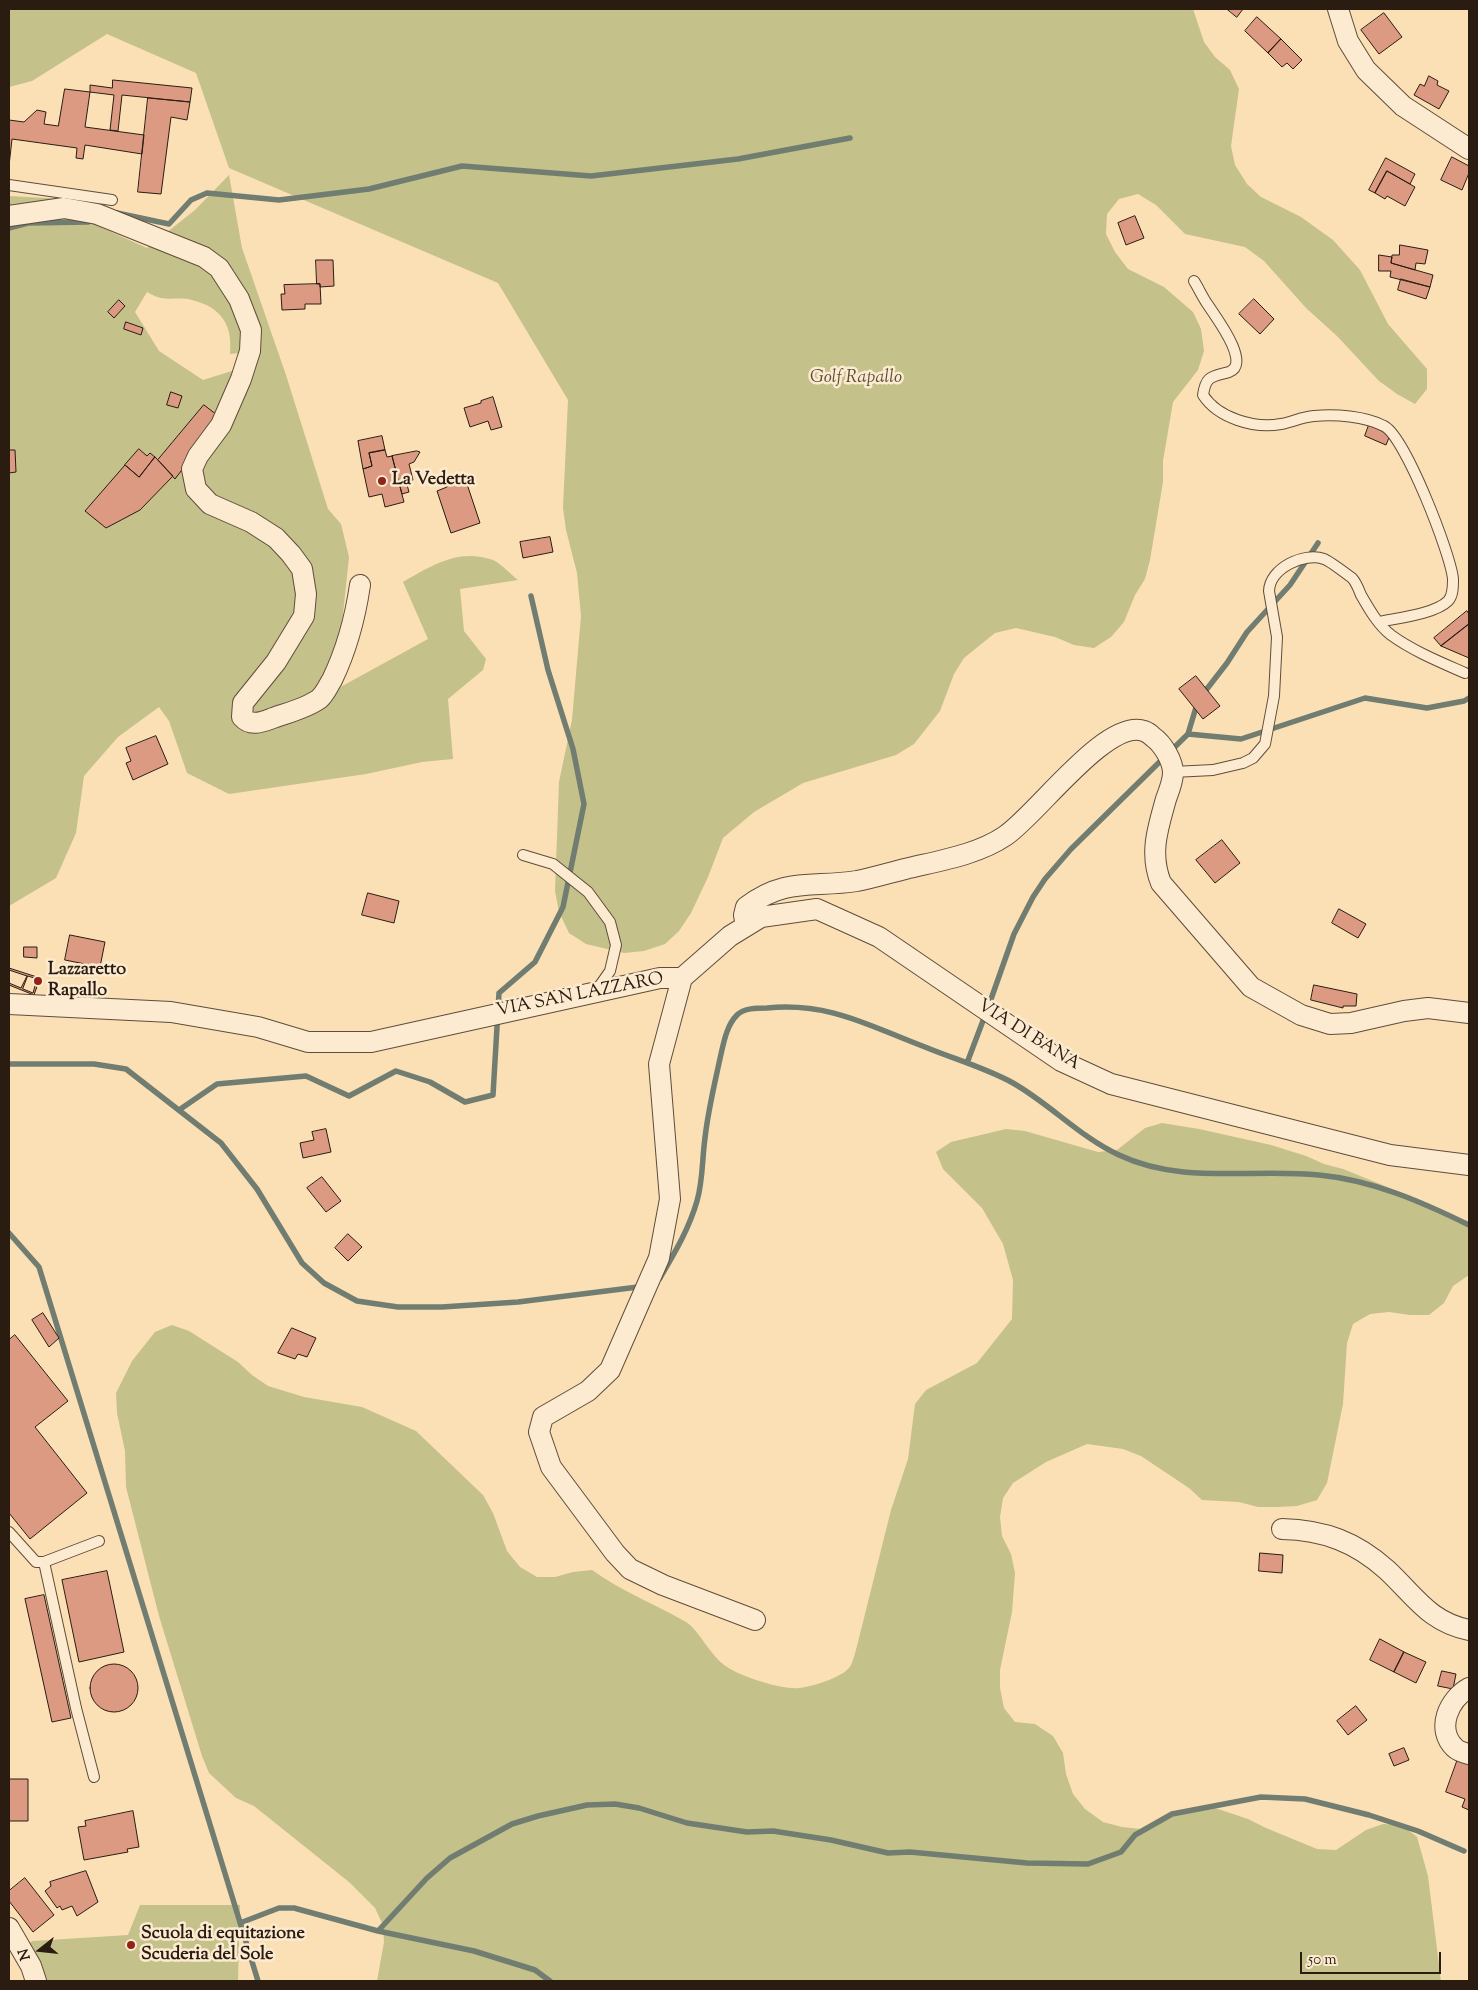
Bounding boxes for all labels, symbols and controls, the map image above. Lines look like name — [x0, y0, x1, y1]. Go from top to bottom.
park label: Golf Rapallo — [810, 368, 902, 390]
place label: La Vedetta — [392, 470, 475, 492]
marker: La Vedetta — [376, 475, 388, 487]
place label: Lazzaretto Rapallo — [48, 960, 126, 1002]
street label: VIA SAN LAZZARO — [494, 969, 666, 1023]
marker: Lazzaretto Rapallo — [32, 975, 44, 987]
street label: VIA DI BANA — [973, 996, 1083, 1076]
place label: Scuola di equitazione Scuderia del Sole — [141, 1924, 305, 1966]
north arrow — [15, 1925, 65, 1975]
marker: Scuola di equitazione Scuderia del Sole — [125, 1939, 137, 1951]
scale bar — [1303, 1942, 1444, 1974]
text: N — [14, 1946, 37, 1962]
text: 50 m — [1308, 1950, 1337, 1971]

